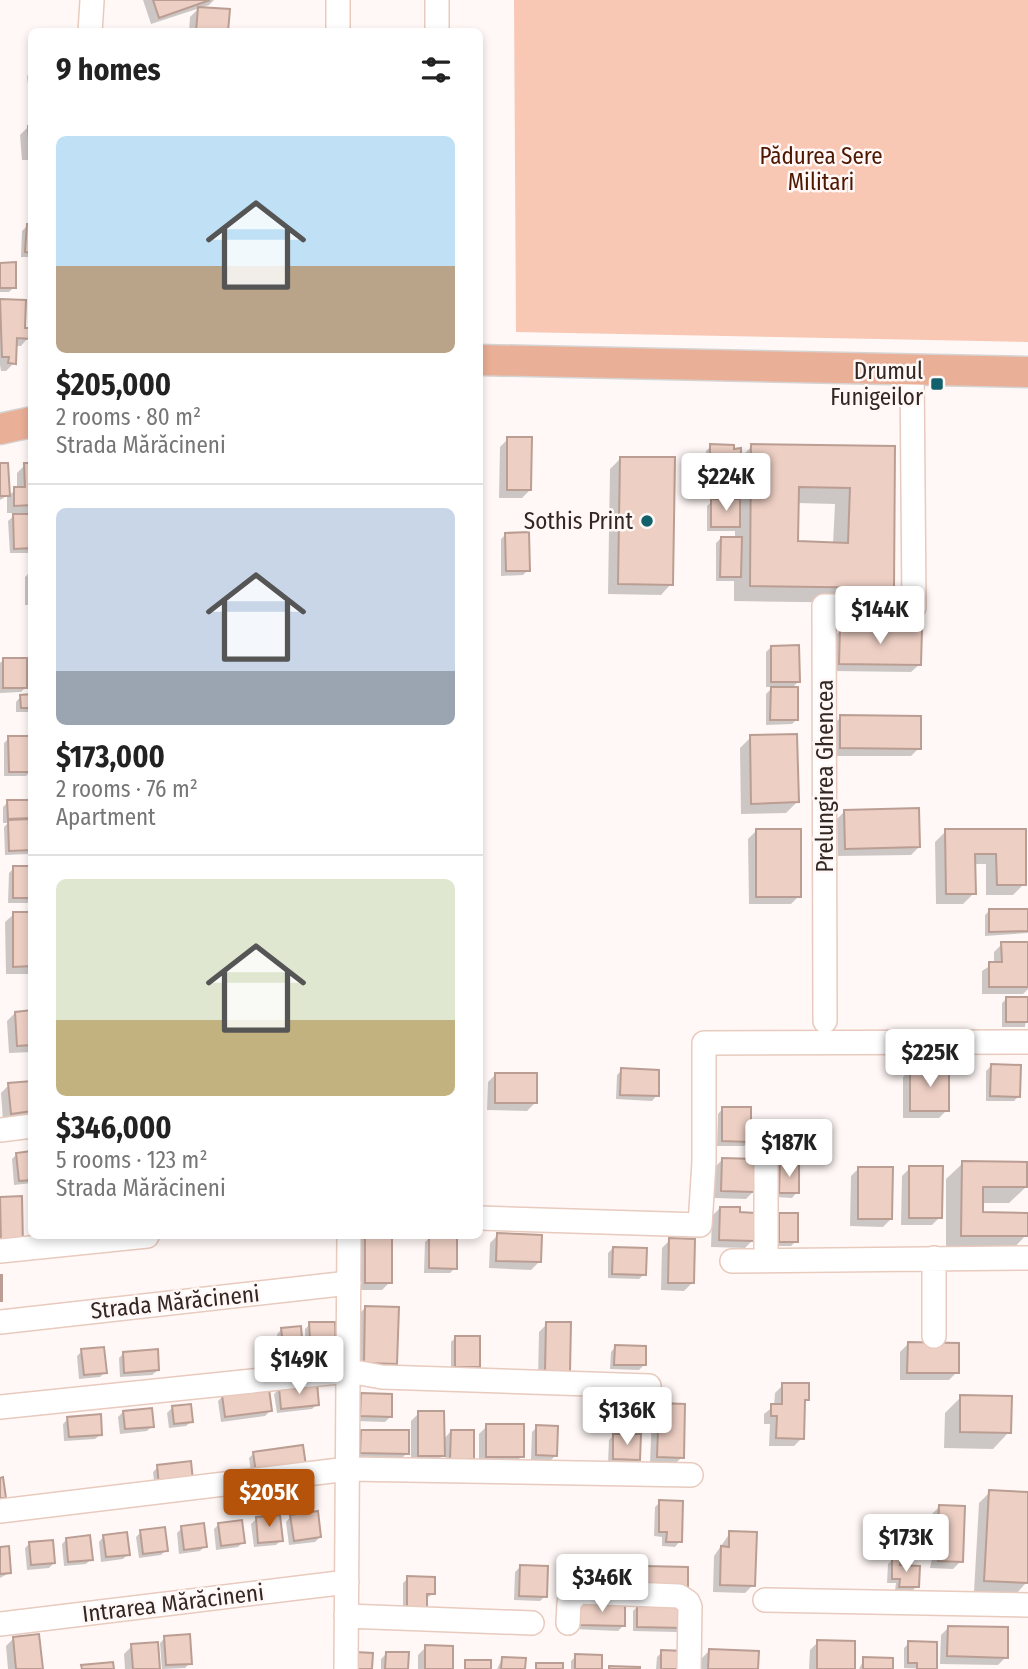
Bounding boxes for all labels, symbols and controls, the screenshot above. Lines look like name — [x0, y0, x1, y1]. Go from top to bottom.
icon: filters — [417, 51, 455, 89]
text: 9 homes — [56, 52, 161, 88]
park label: Pădurea Sere Militari — [759, 142, 883, 196]
icon: home — [193, 182, 319, 308]
place label: Drumul Funigeilor — [830, 357, 923, 411]
text: $205,000 — [56, 367, 171, 403]
marker: Drumul Funigeilor — [929, 376, 945, 392]
text: 2 rooms · 80 m² — [56, 403, 201, 431]
text: Strada Mărăcineni — [56, 431, 226, 459]
pin: $224K — [677, 454, 775, 513]
text: $224K — [697, 462, 755, 490]
place label: Sothis Print — [524, 507, 633, 535]
marker: Sothis Print — [639, 513, 655, 529]
icon: home — [193, 554, 319, 680]
pin: $144K — [831, 586, 929, 646]
text: $144K — [851, 595, 909, 623]
street label: Prelungirea Ghencea — [811, 680, 839, 872]
text: $173,000 — [56, 739, 165, 775]
text: 2 rooms · 76 m² — [56, 775, 198, 803]
text: Apartment — [56, 803, 156, 831]
icon: home — [193, 925, 319, 1051]
pin: $225K — [881, 1030, 979, 1089]
text: $225K — [901, 1038, 959, 1066]
text: $346,000 — [56, 1110, 172, 1146]
pin: $187K — [740, 1120, 838, 1179]
text: $187K — [761, 1128, 817, 1156]
text: 5 rooms · 123 m² — [56, 1146, 207, 1174]
text: Strada Mărăcineni — [56, 1174, 226, 1202]
street label: Strada Mărăcineni — [89, 1279, 261, 1325]
pin: $149K — [250, 1336, 348, 1396]
text: $149K — [270, 1345, 328, 1373]
pin: $136K — [578, 1388, 676, 1447]
text: $136K — [599, 1396, 655, 1424]
pin: $205K — [220, 1470, 318, 1529]
text: $205K — [239, 1478, 299, 1506]
pin: $173K — [857, 1514, 955, 1574]
text: $173K — [879, 1523, 933, 1551]
pin: $346K — [553, 1554, 651, 1614]
text: $346K — [572, 1563, 632, 1591]
street label: Intrarea Mărăcineni — [81, 1578, 265, 1628]

